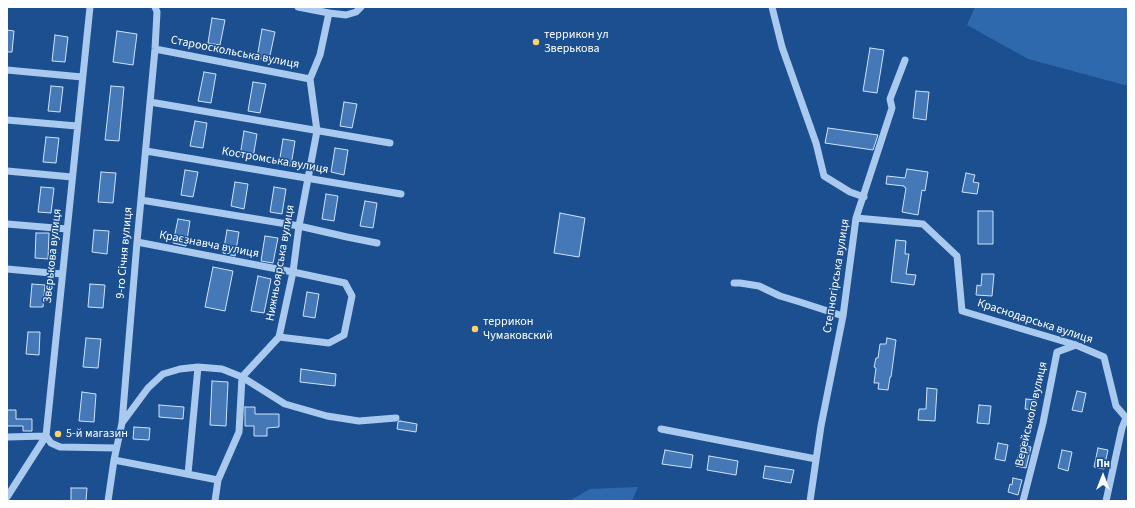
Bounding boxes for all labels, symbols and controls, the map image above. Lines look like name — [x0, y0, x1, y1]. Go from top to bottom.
place label: террикон ул Зверькова — [544, 28, 609, 56]
street label: Старооскольська вулиця — [169, 33, 301, 73]
marker: террикон ул Зверькова — [531, 37, 541, 47]
street label: Костромська вулиця — [220, 145, 330, 177]
street label: Нижньоярська вулиця — [264, 204, 298, 322]
street label: 9-го Січня вулиця — [114, 207, 136, 299]
street label: Звєрькова вулиця — [41, 208, 65, 304]
street label: Степногірська вулиця — [821, 218, 853, 334]
street label: Краєзнавча вулиця — [158, 228, 260, 262]
street label: Краснодарська вулиця — [975, 297, 1095, 347]
place label: террикон Чумаковский — [483, 315, 553, 343]
marker: террикон Чумаковский — [470, 324, 480, 334]
street label: Верейського вулиця — [1013, 360, 1051, 468]
place label: 5-й магазин — [66, 427, 128, 441]
marker: 5-й магазин — [53, 429, 63, 439]
north arrow — [1083, 456, 1123, 496]
text: Пн — [1096, 456, 1110, 471]

